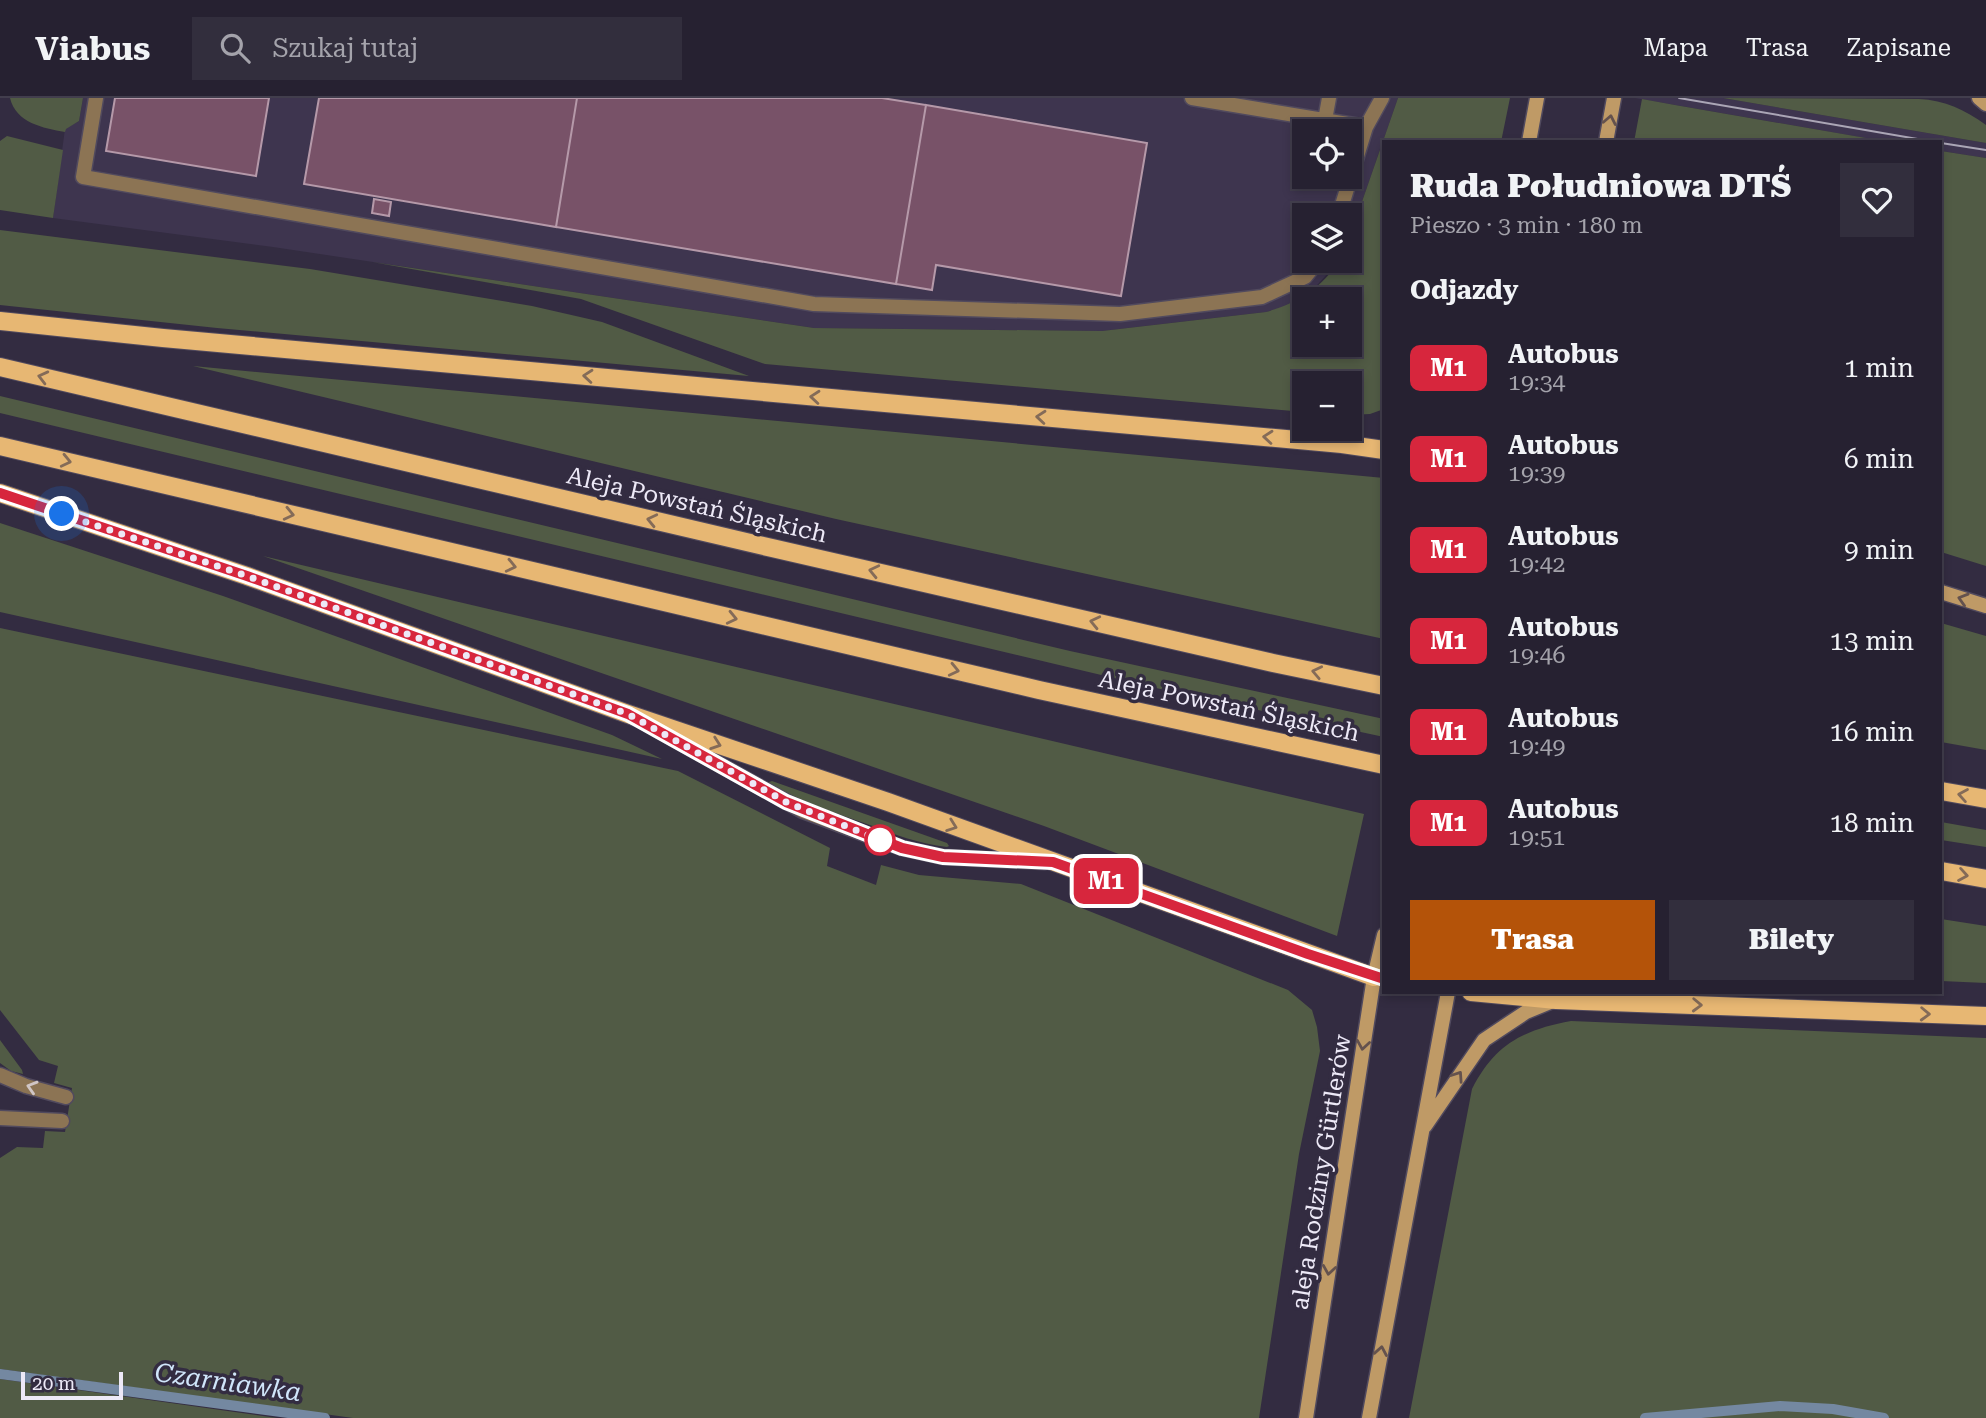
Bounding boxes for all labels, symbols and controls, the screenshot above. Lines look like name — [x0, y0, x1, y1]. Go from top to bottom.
search box — [192, 17, 682, 80]
text: Viabus — [35, 29, 150, 68]
icon: search — [216, 29, 254, 67]
text: Szukaj tutaj — [272, 33, 418, 63]
text: Mapa — [1644, 34, 1708, 62]
text: Trasa — [1746, 34, 1808, 62]
text: Zapisane — [1846, 34, 1951, 62]
one-way arrow — [1601, 114, 1616, 126]
map controls — [1292, 119, 1362, 441]
button: locate — [1292, 119, 1362, 189]
button: heart — [1840, 163, 1914, 237]
text: Ruda Południowa DTŚ — [1410, 166, 1791, 205]
button: layers — [1292, 203, 1362, 273]
text: Pieszo · 3 min · 180 m — [1410, 212, 1643, 239]
text: Odjazdy — [1410, 275, 1518, 305]
button: + — [1292, 287, 1362, 357]
text: Autobus — [1508, 339, 1619, 369]
text: 1 min — [1844, 353, 1914, 383]
text: M1 — [1430, 354, 1467, 382]
one-way arrow — [582, 369, 594, 384]
text: 19:34 — [1508, 369, 1565, 396]
one-way arrow — [37, 371, 49, 385]
button: − — [1292, 371, 1362, 441]
one-way arrow — [809, 390, 820, 405]
one-way arrow — [1035, 410, 1046, 425]
one-way arrow — [1262, 430, 1274, 445]
text: Autobus — [1508, 430, 1619, 460]
text: 6 min — [1844, 444, 1914, 474]
text: M1 — [1430, 445, 1467, 473]
one-way arrow — [60, 453, 72, 468]
street label: Aleja Powstań Śląskich — [564, 460, 830, 549]
text: 19:39 — [1508, 460, 1565, 487]
your location — [44, 496, 79, 531]
one-way arrow — [283, 506, 295, 520]
one-way arrow — [646, 514, 658, 528]
text: Autobus — [1508, 521, 1619, 551]
text: 9 min — [1844, 535, 1914, 565]
text: M1 — [1430, 536, 1467, 564]
text: 19:42 — [1508, 551, 1565, 578]
one-way arrow — [505, 558, 517, 572]
one-way arrow — [868, 565, 880, 580]
one-way arrow — [1958, 592, 1970, 607]
one-way arrow — [726, 610, 738, 624]
text: Autobus — [1508, 612, 1619, 642]
one-way arrow — [1090, 616, 1102, 631]
text: 13 min — [1830, 626, 1914, 656]
text: M1 — [1430, 627, 1467, 655]
text: 19:46 — [1508, 642, 1565, 669]
one-way arrow — [948, 662, 960, 676]
street label: Aleja Powstań Śląskich — [1096, 664, 1362, 747]
one-way arrow — [1311, 666, 1323, 681]
text: Autobus — [1508, 703, 1619, 733]
text: 16 min — [1830, 717, 1914, 747]
text: M1 — [1430, 718, 1467, 746]
text: 19:49 — [1508, 733, 1565, 760]
one-way arrow — [709, 736, 721, 750]
one-way arrow — [1957, 788, 1969, 803]
text: Autobus — [1508, 794, 1619, 824]
text: 18 min — [1830, 808, 1914, 838]
text: M1 — [1430, 809, 1467, 837]
one-way arrow — [946, 818, 958, 832]
text: 19:51 — [1508, 824, 1565, 851]
unlabelled marker — [865, 825, 895, 855]
line badge: M1 — [1074, 858, 1138, 904]
text: M1 — [1088, 867, 1124, 895]
one-way arrow — [1957, 867, 1969, 882]
button: Trasa — [1410, 900, 1655, 980]
button: Bilety — [1669, 900, 1914, 980]
one-way arrow — [1692, 998, 1703, 1013]
one-way arrow — [1919, 1006, 1930, 1021]
street label: aleja Rodziny Gürtlerów — [1285, 1032, 1357, 1312]
one-way arrow — [1356, 1039, 1371, 1051]
one-way arrow — [1450, 1071, 1462, 1084]
one-way arrow — [27, 1081, 39, 1096]
one-way arrow — [1322, 1264, 1337, 1276]
one-way arrow — [1373, 1345, 1388, 1357]
water label: Czarniawka — [153, 1357, 303, 1407]
scale bar — [21, 1369, 122, 1401]
text: 20 m — [32, 1372, 75, 1395]

